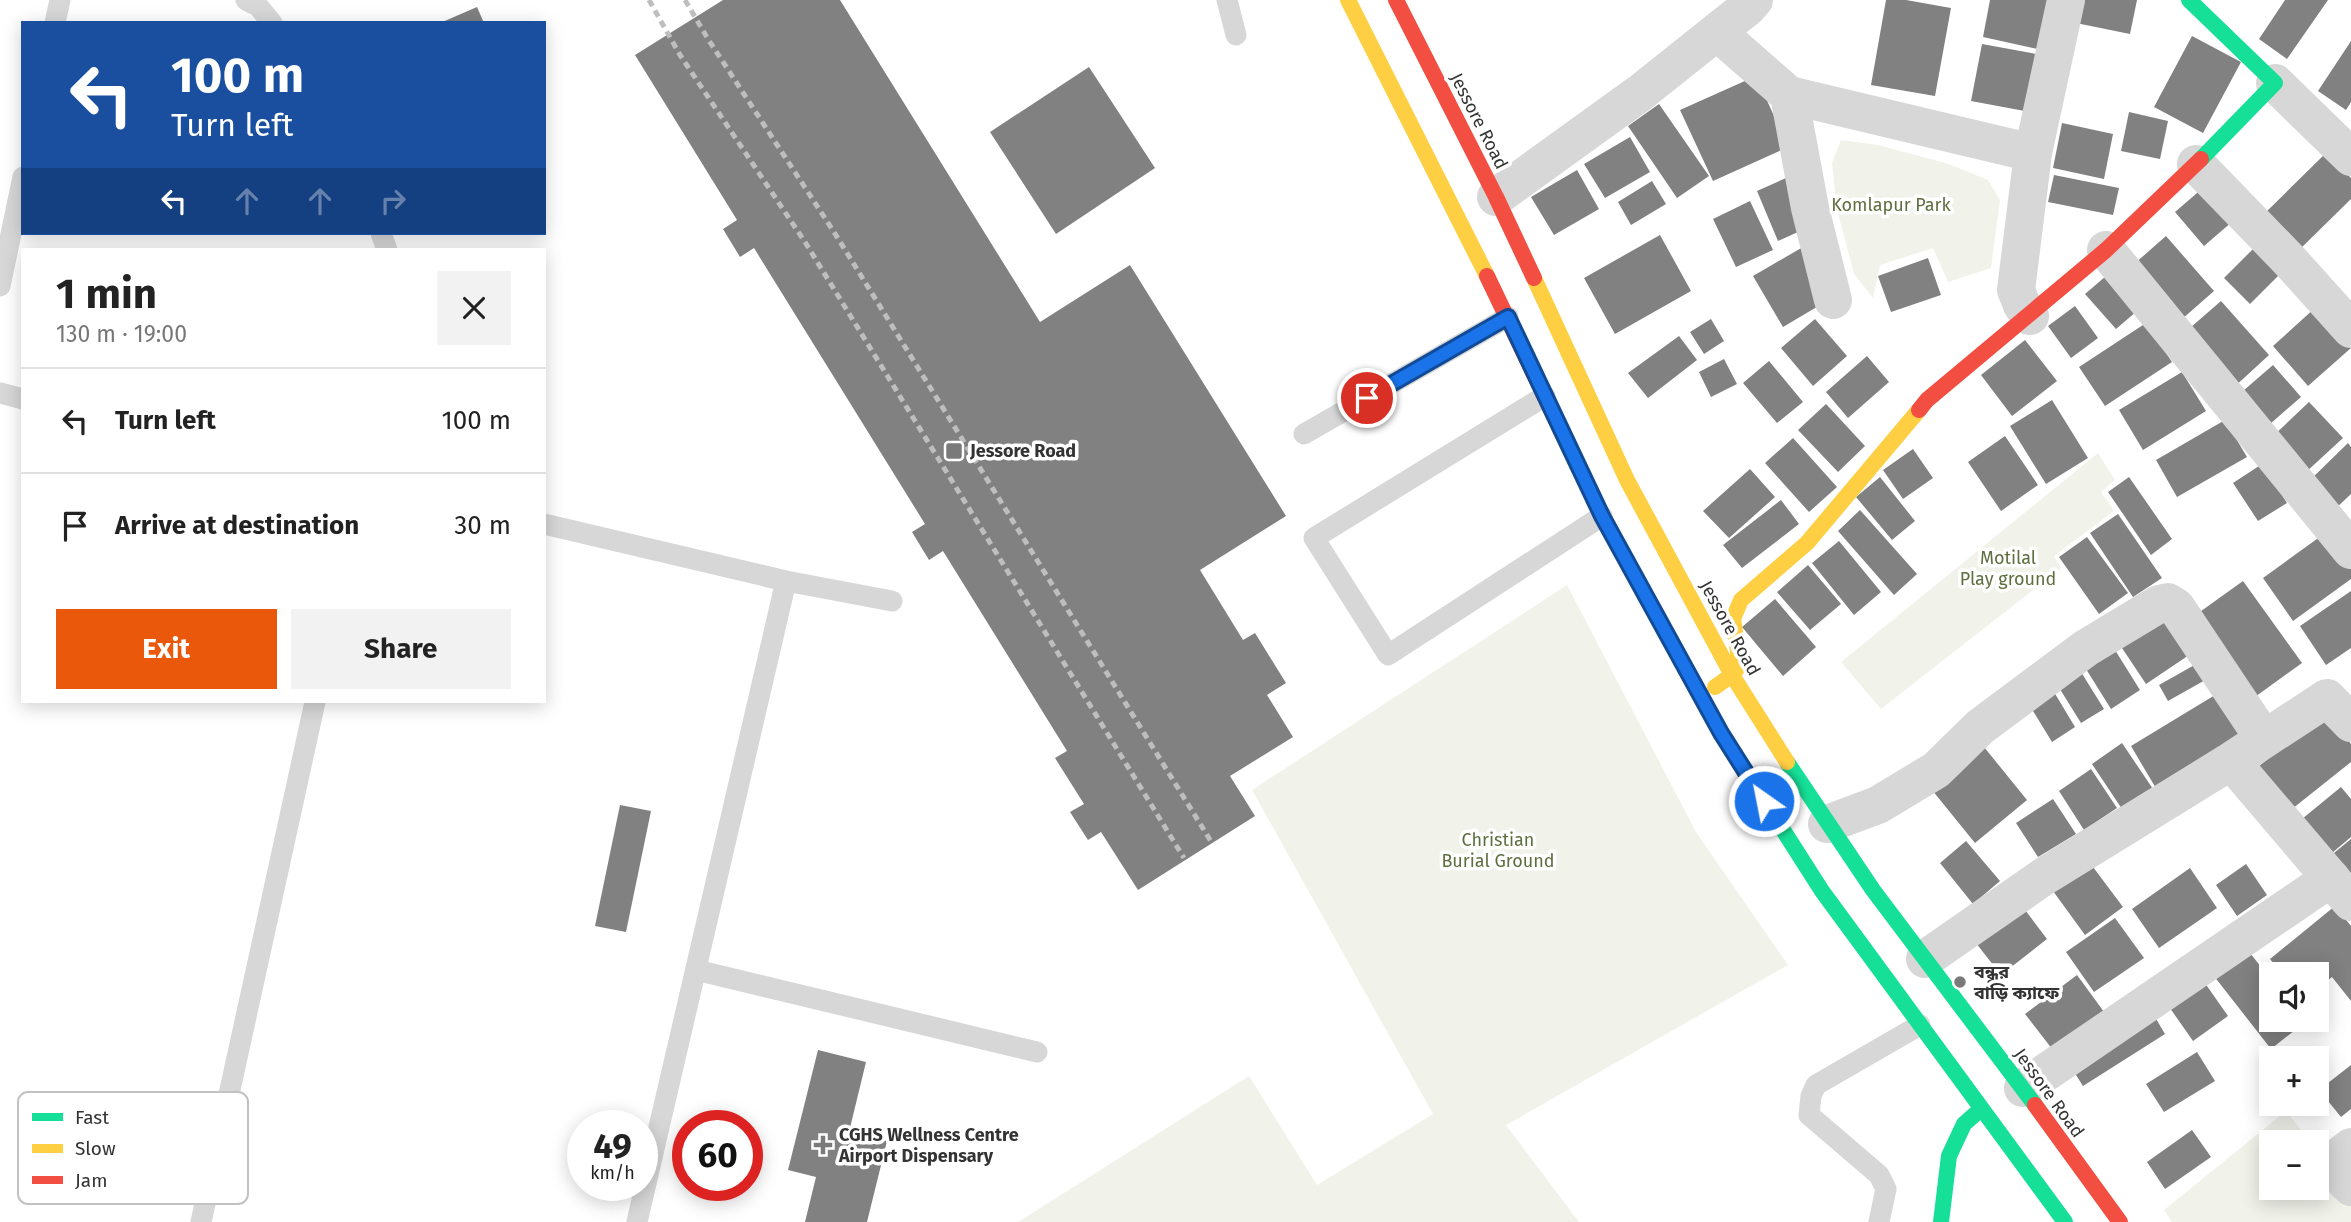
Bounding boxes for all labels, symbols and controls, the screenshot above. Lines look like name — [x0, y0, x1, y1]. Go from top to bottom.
text: 100 m — [171, 46, 304, 105]
icon: left — [56, 49, 147, 140]
street label: Jessore Road — [1445, 69, 1513, 173]
text: Turn left — [171, 106, 293, 144]
icon: left — [155, 182, 193, 220]
icon: ahead — [228, 182, 266, 220]
icon: ahead — [301, 182, 339, 220]
icon: right — [374, 182, 412, 220]
park label: Komlapur Park — [1831, 194, 1952, 216]
text: 1 min — [56, 269, 157, 319]
button: close — [437, 271, 511, 345]
text: 130 m · 19:00 — [56, 320, 187, 348]
pin — [1337, 368, 1397, 428]
icon: arrive — [1348, 379, 1386, 417]
icon: left — [56, 402, 94, 440]
text: Turn left — [115, 405, 216, 436]
text: 100 m — [442, 405, 511, 436]
place label: Jessore Road — [969, 440, 1076, 462]
marker: Jessore Road — [944, 441, 964, 461]
icon: arrive — [56, 507, 94, 545]
text: Arrive at destination — [115, 510, 359, 541]
text: 30 m — [454, 510, 511, 541]
park label: Motilal Play ground — [1960, 547, 2056, 590]
street label: Jessore Road — [1695, 577, 1765, 679]
button: Exit — [56, 609, 277, 689]
button: Share — [291, 609, 511, 689]
position arrow — [1727, 764, 1801, 838]
park label: Christian Burial Ground — [1441, 829, 1555, 872]
place label: বন্ধুর বাড়ি ক্যাফে — [1973, 961, 2060, 1004]
map controls — [2259, 962, 2329, 1200]
button: sound — [2259, 962, 2329, 1032]
marker: বন্ধুর বাড়ি ক্যাফে — [1952, 974, 1968, 990]
street label: Jessore Road — [2009, 1044, 2089, 1142]
button: + — [2259, 1046, 2329, 1116]
legend — [18, 1092, 248, 1204]
text: Fast — [75, 1106, 109, 1129]
speed limit sign: 60 — [672, 1110, 763, 1201]
place label: CGHS Wellness Centre Airport Dispensary — [838, 1124, 1019, 1167]
text: 49 — [593, 1125, 632, 1167]
button: − — [2259, 1130, 2329, 1200]
marker: CGHS Wellness Centre Airport Dispensary — [813, 1135, 833, 1155]
text: Slow — [75, 1137, 116, 1160]
text: km/h — [590, 1162, 635, 1184]
text: Jam — [75, 1169, 107, 1192]

